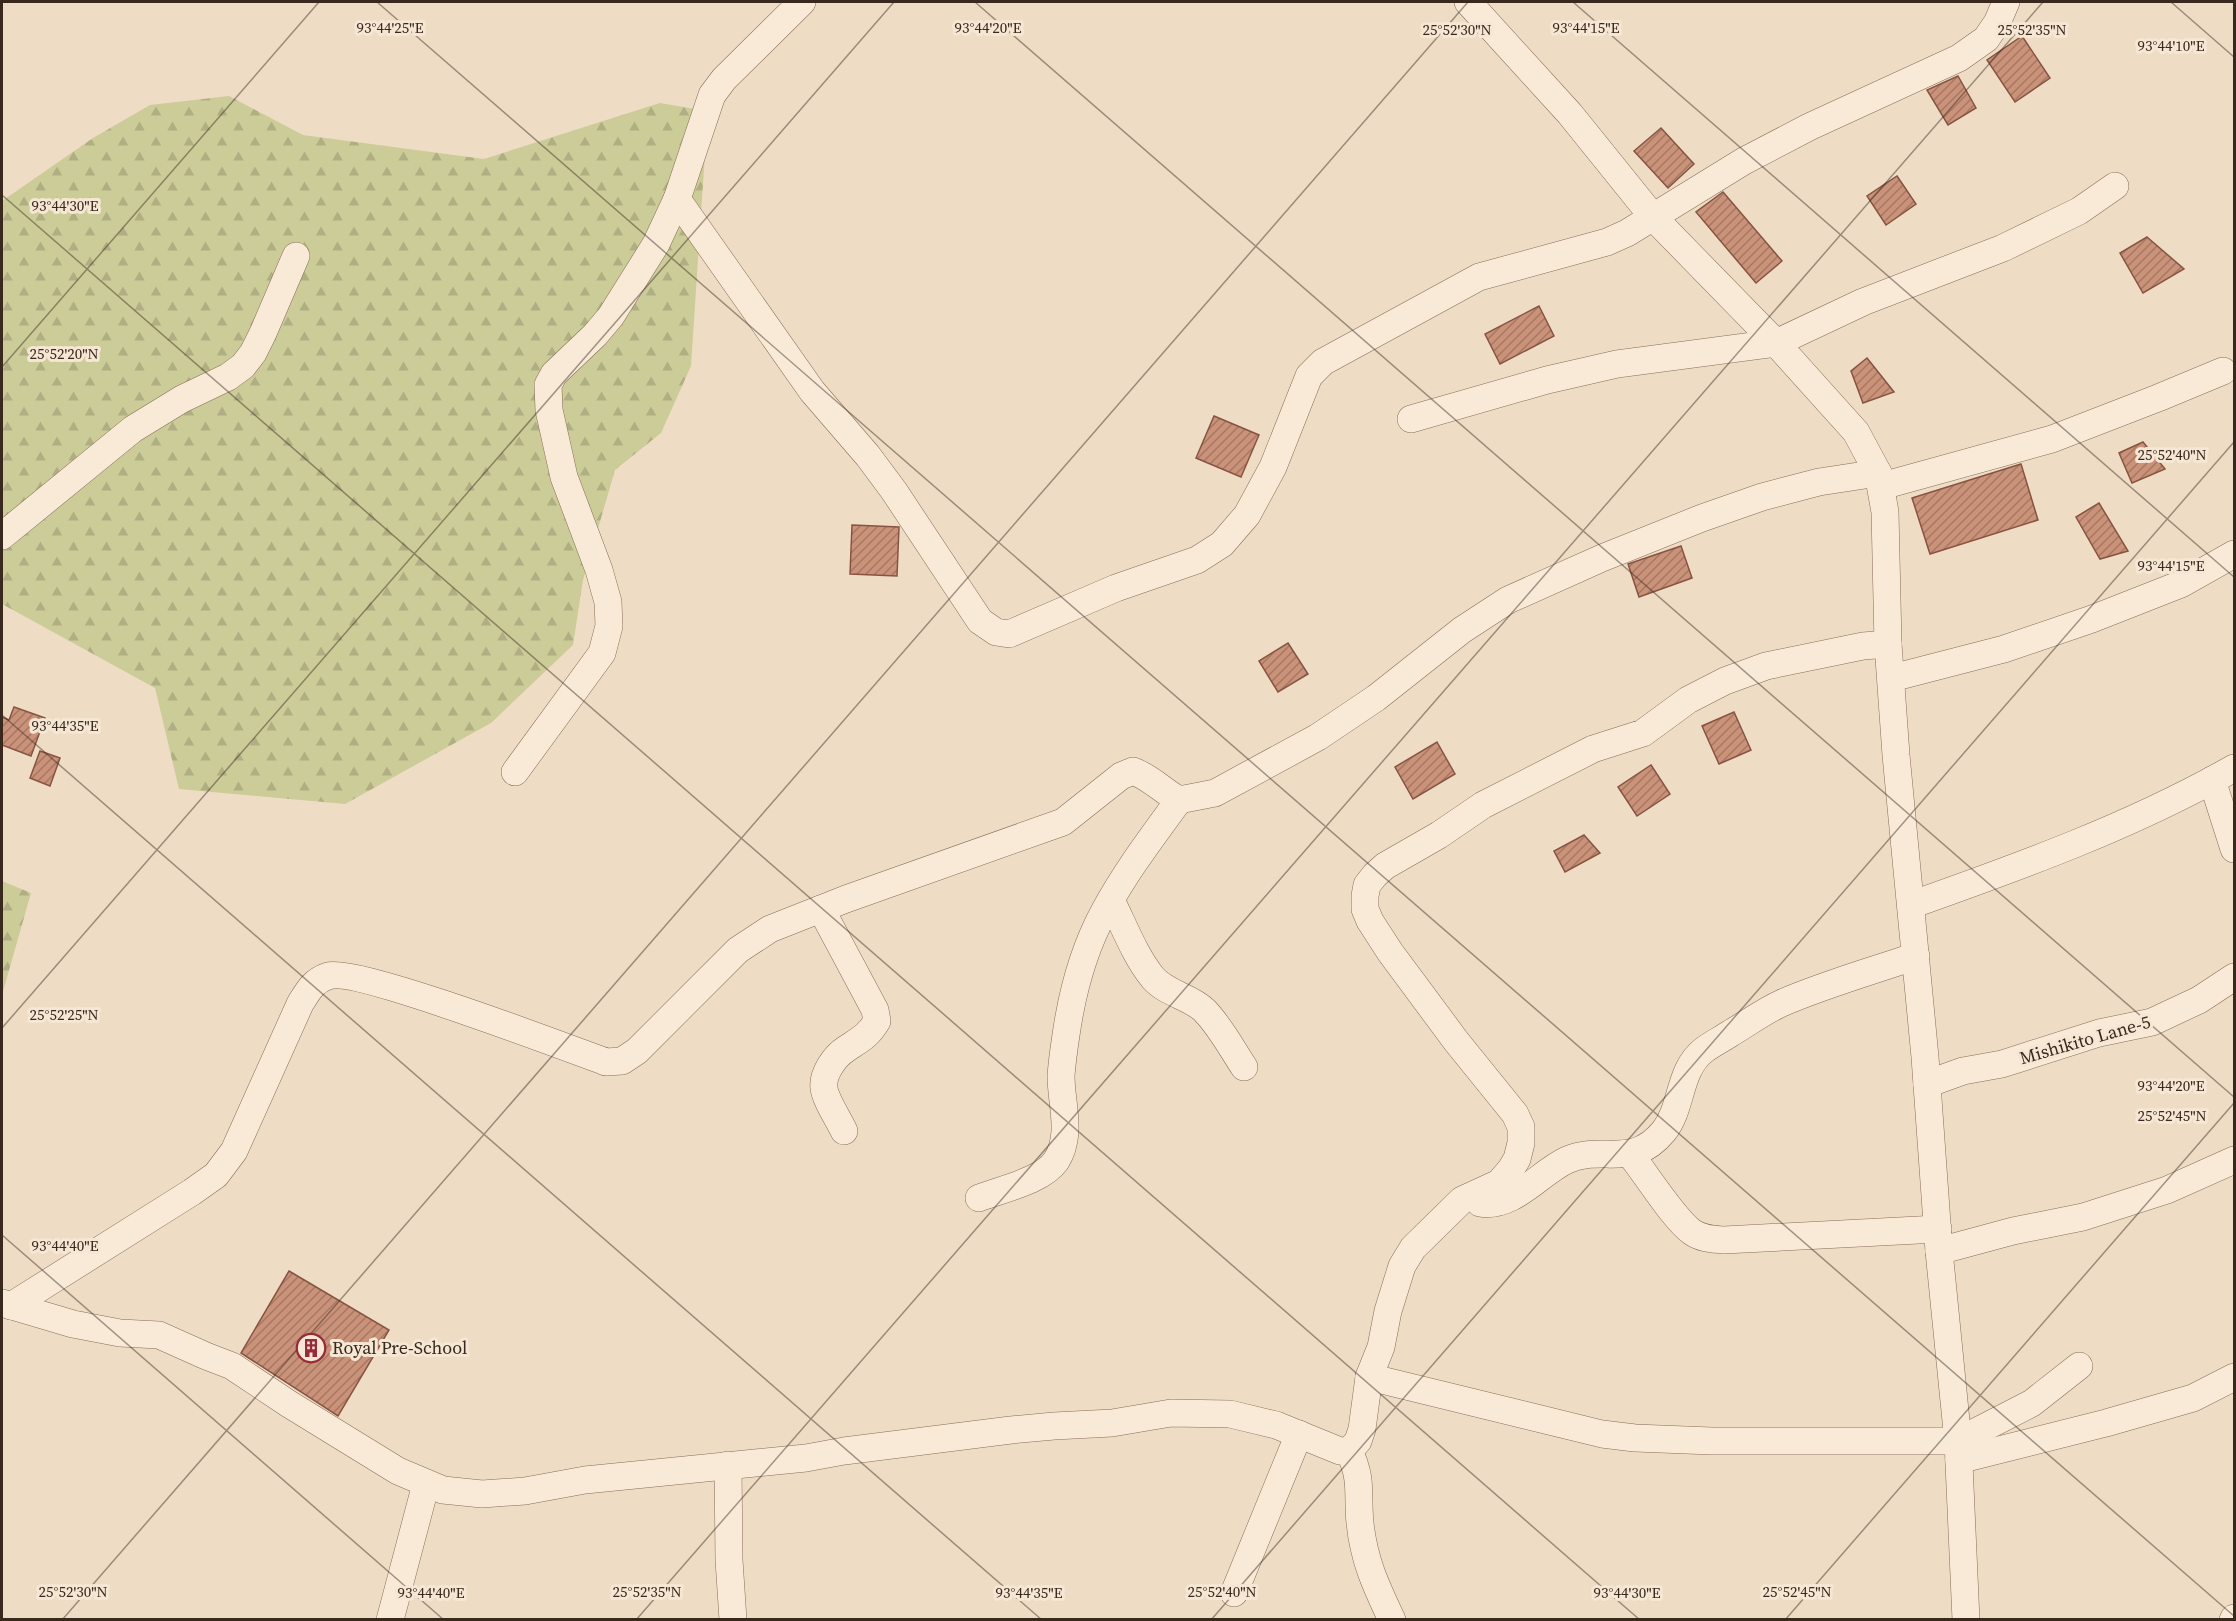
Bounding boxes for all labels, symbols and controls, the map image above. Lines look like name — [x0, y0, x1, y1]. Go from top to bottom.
text: 93°44'25"E — [356, 17, 424, 38]
text: 93°44'20"E — [954, 17, 1022, 38]
text: 93°44'15"E — [1552, 17, 1620, 38]
text: 25°52'30"N — [1422, 19, 1492, 40]
text: 25°52'35"N — [1997, 19, 2067, 40]
text: 93°44'10"E — [2137, 35, 2205, 56]
text: 93°44'30"E — [31, 195, 99, 216]
text: 25°52'20"N — [29, 343, 99, 364]
text: 25°52'40"N — [2137, 444, 2207, 465]
text: 93°44'15"E — [2137, 555, 2205, 576]
text: 93°44'35"E — [31, 715, 99, 736]
text: 25°52'25"N — [29, 1004, 99, 1025]
street label: Mishikito Lane-5 — [2016, 1009, 2153, 1070]
text: 93°44'20"E — [2137, 1075, 2205, 1096]
text: 25°52'45"N — [2137, 1105, 2207, 1126]
text: 93°44'40"E — [31, 1235, 99, 1256]
building icon: Royal Pre-School — [295, 1332, 327, 1364]
place label: Royal Pre-School — [332, 1335, 467, 1360]
text: 25°52'30"N — [38, 1581, 108, 1602]
text: 25°52'35"N — [612, 1581, 682, 1602]
text: 25°52'40"N — [1187, 1581, 1257, 1602]
text: 25°52'45"N — [1762, 1581, 1832, 1602]
text: 93°44'40"E — [397, 1582, 465, 1603]
text: 93°44'35"E — [995, 1582, 1063, 1603]
text: 93°44'30"E — [1593, 1582, 1661, 1603]

